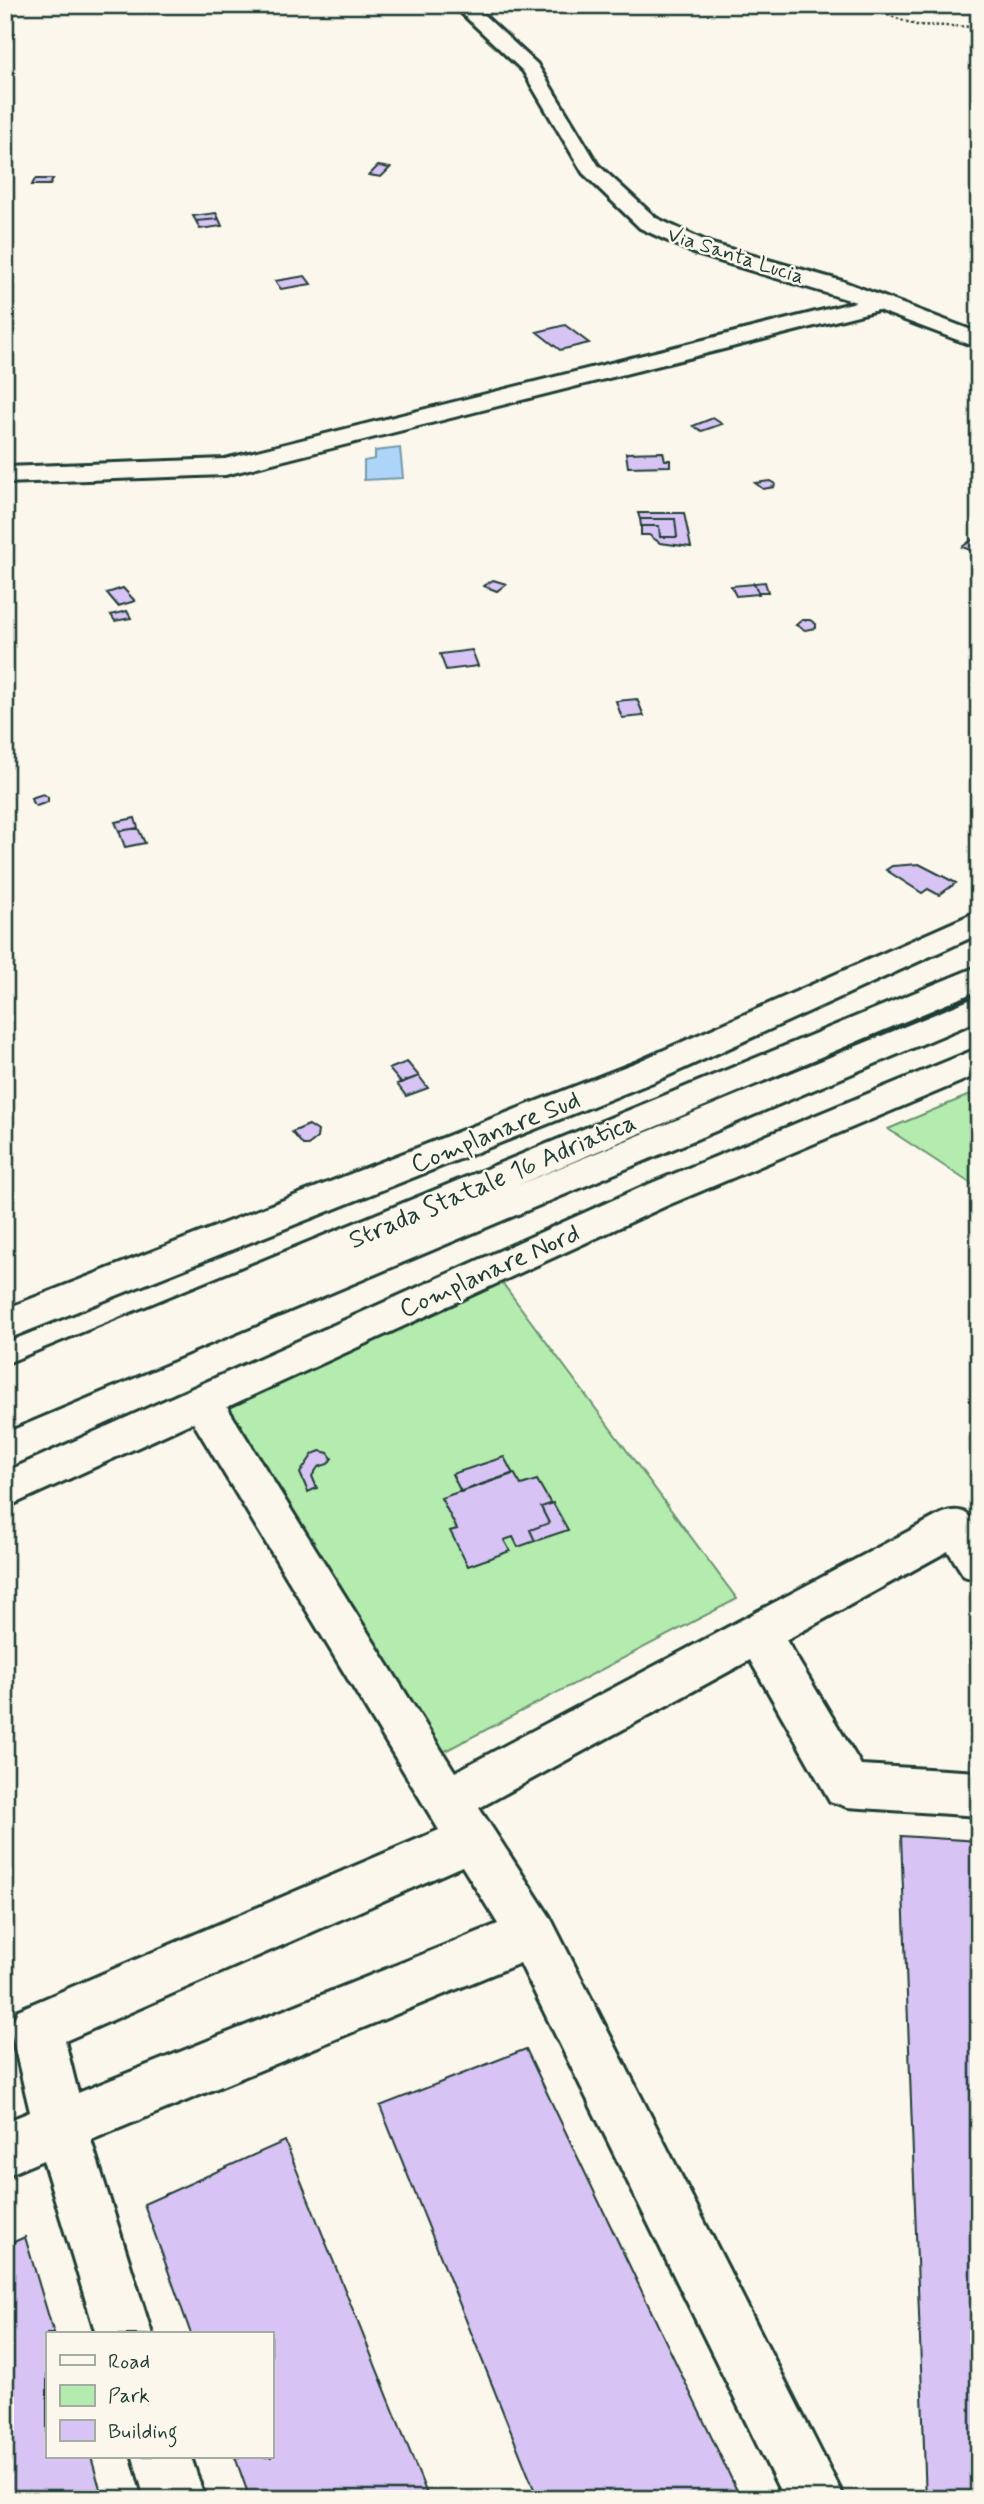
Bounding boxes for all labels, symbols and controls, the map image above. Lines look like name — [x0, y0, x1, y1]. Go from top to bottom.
street label: Via Santa Lucia — [664, 221, 808, 291]
street label: Complanare Sud — [406, 1083, 585, 1182]
street label: Strada Statale 16 Adriatica — [344, 1106, 642, 1258]
street label: Complanare Nord — [394, 1217, 585, 1327]
legend — [46, 2332, 273, 2458]
text: Road — [108, 2348, 150, 2376]
text: Park — [108, 2382, 150, 2410]
text: Building — [108, 2418, 178, 2448]

